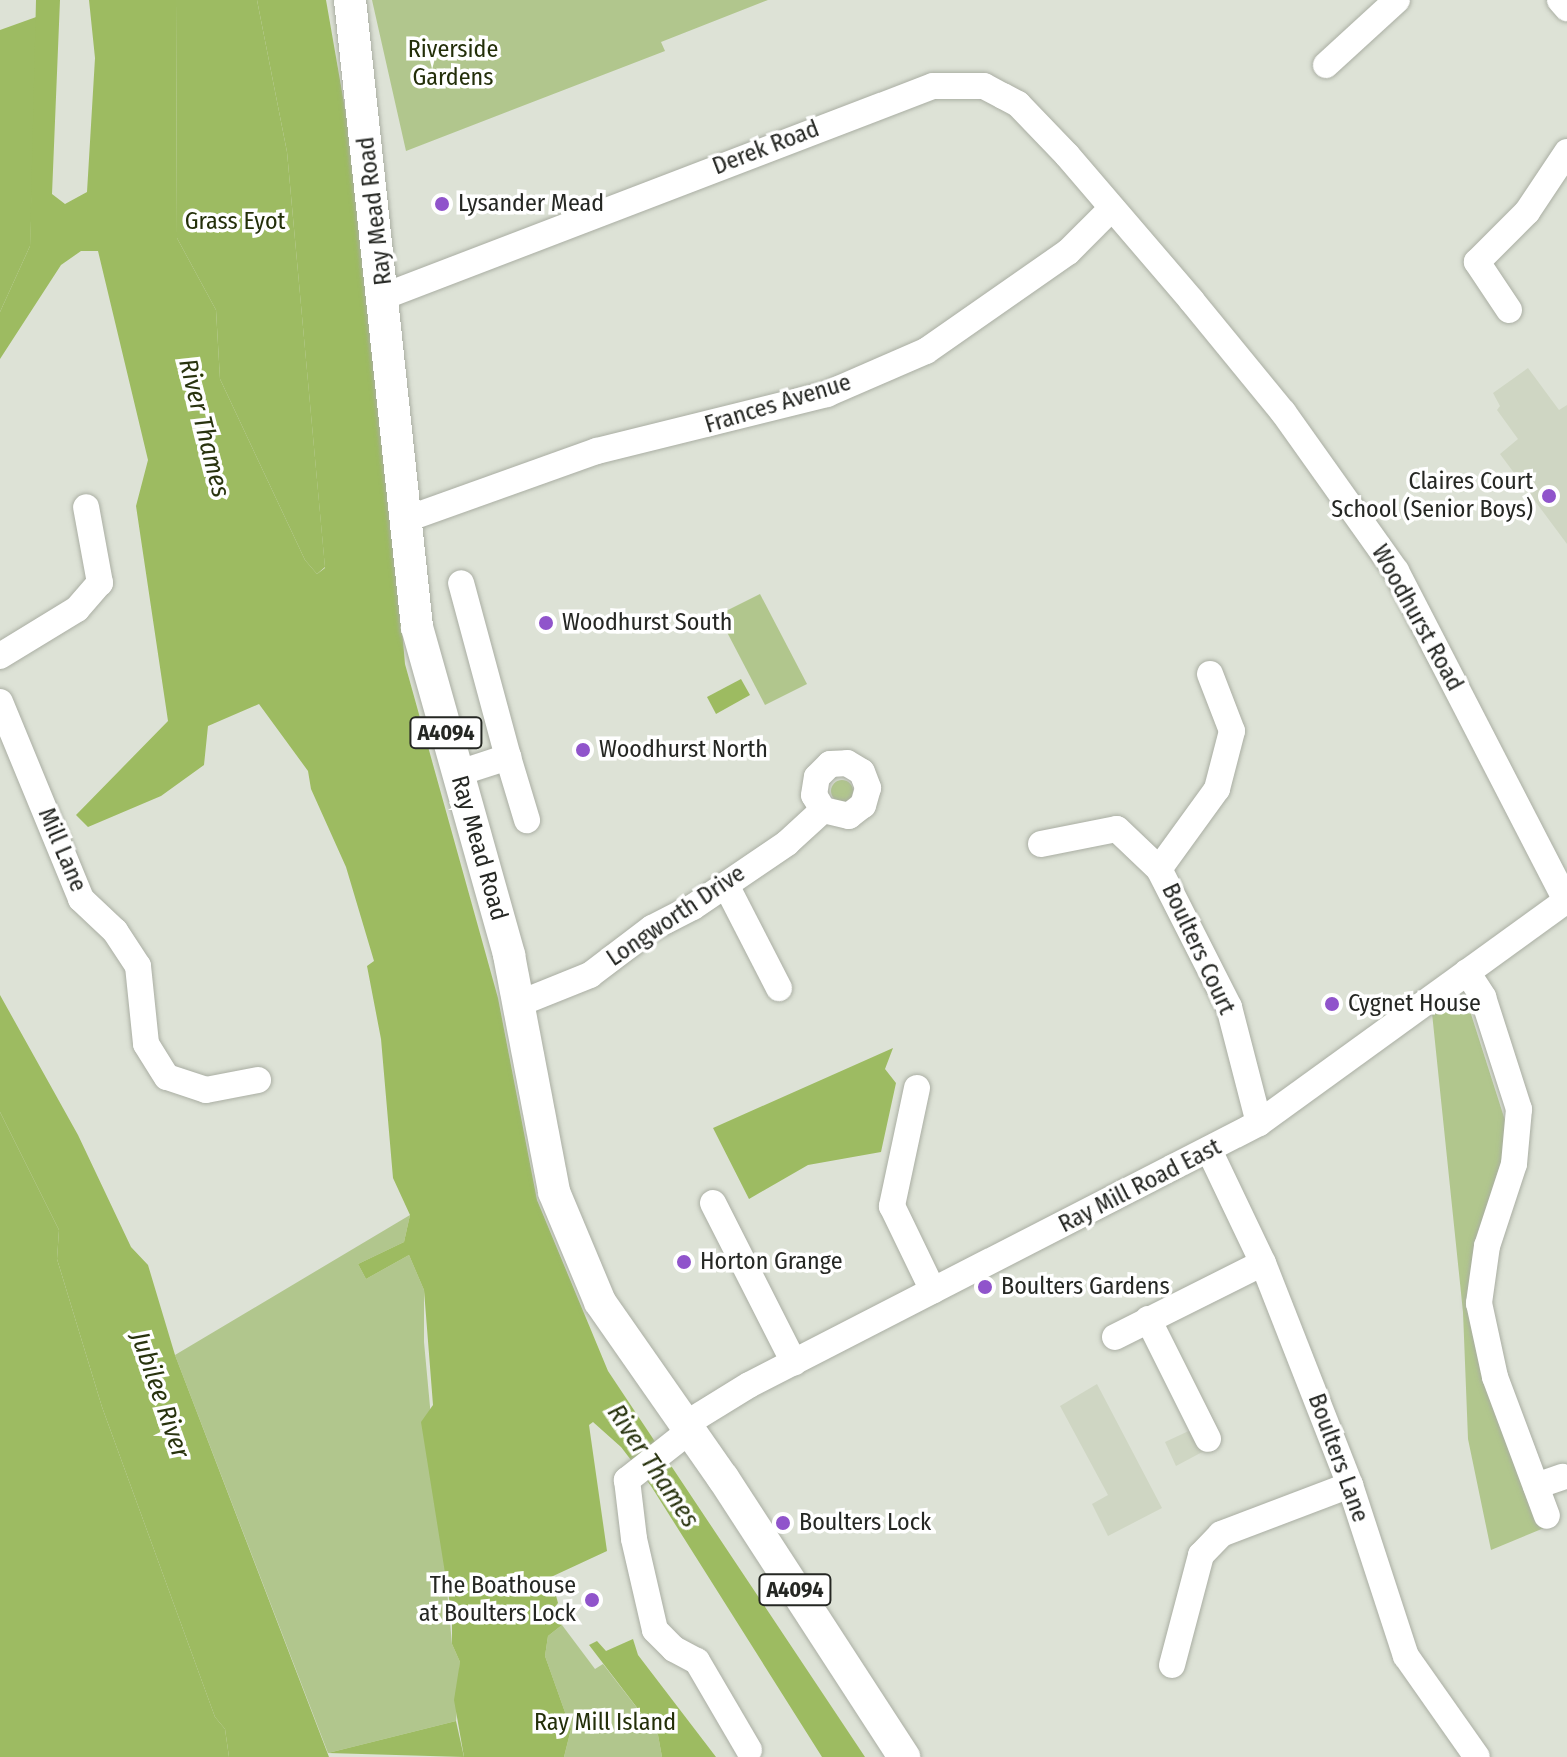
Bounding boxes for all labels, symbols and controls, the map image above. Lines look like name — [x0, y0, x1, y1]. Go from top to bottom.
park label: Riverside Gardens — [408, 36, 498, 92]
street label: Derek Road — [709, 114, 823, 182]
street label: Ray Mead Road — [352, 135, 398, 287]
place label: Lysander Mead — [458, 190, 604, 218]
marker: Lysander Mead — [433, 195, 451, 213]
park label: Grass Eyot — [185, 208, 285, 236]
water label: River Thames — [172, 355, 236, 501]
street label: Frances Avenue — [701, 368, 855, 440]
place label: Claires Court School (Senior Boys) — [1331, 468, 1533, 524]
marker: Claires Court School (Senior Boys) — [1540, 487, 1558, 505]
street label: Woodhurst Road — [1365, 540, 1469, 696]
place label: Woodhurst South — [562, 609, 732, 637]
marker: Woodhurst South — [537, 614, 555, 632]
road number: A4094 — [408, 715, 484, 751]
place label: Woodhurst North — [599, 736, 768, 764]
marker: Woodhurst North — [574, 741, 592, 759]
street label: Ray Mead Road — [445, 772, 513, 924]
street label: Mill Lane — [32, 804, 92, 896]
street label: Longworth Drive — [601, 859, 751, 973]
street label: Boulters Court — [1155, 879, 1241, 1019]
place label: Cygnet House — [1348, 990, 1481, 1018]
marker: Cygnet House — [1323, 995, 1341, 1013]
street label: Ray Mill Road East — [1054, 1133, 1226, 1239]
place label: Horton Grange — [700, 1248, 842, 1276]
marker: Horton Grange — [675, 1253, 693, 1271]
place label: Boulters Gardens — [1001, 1273, 1170, 1301]
marker: Boulters Gardens — [976, 1278, 994, 1296]
water label: Jubilee River — [124, 1328, 196, 1462]
street label: Boulters Lane — [1301, 1390, 1375, 1526]
water label: River Thames — [600, 1399, 706, 1533]
place label: Boulters Lock — [799, 1509, 931, 1537]
marker: Boulters Lock — [774, 1514, 792, 1532]
place label: The Boathouse at Boulters Lock — [419, 1572, 576, 1628]
road number: A4094 — [757, 1572, 833, 1608]
marker: The Boathouse at Boulters Lock — [583, 1591, 601, 1609]
park label: Ray Mill Island — [534, 1709, 676, 1737]

